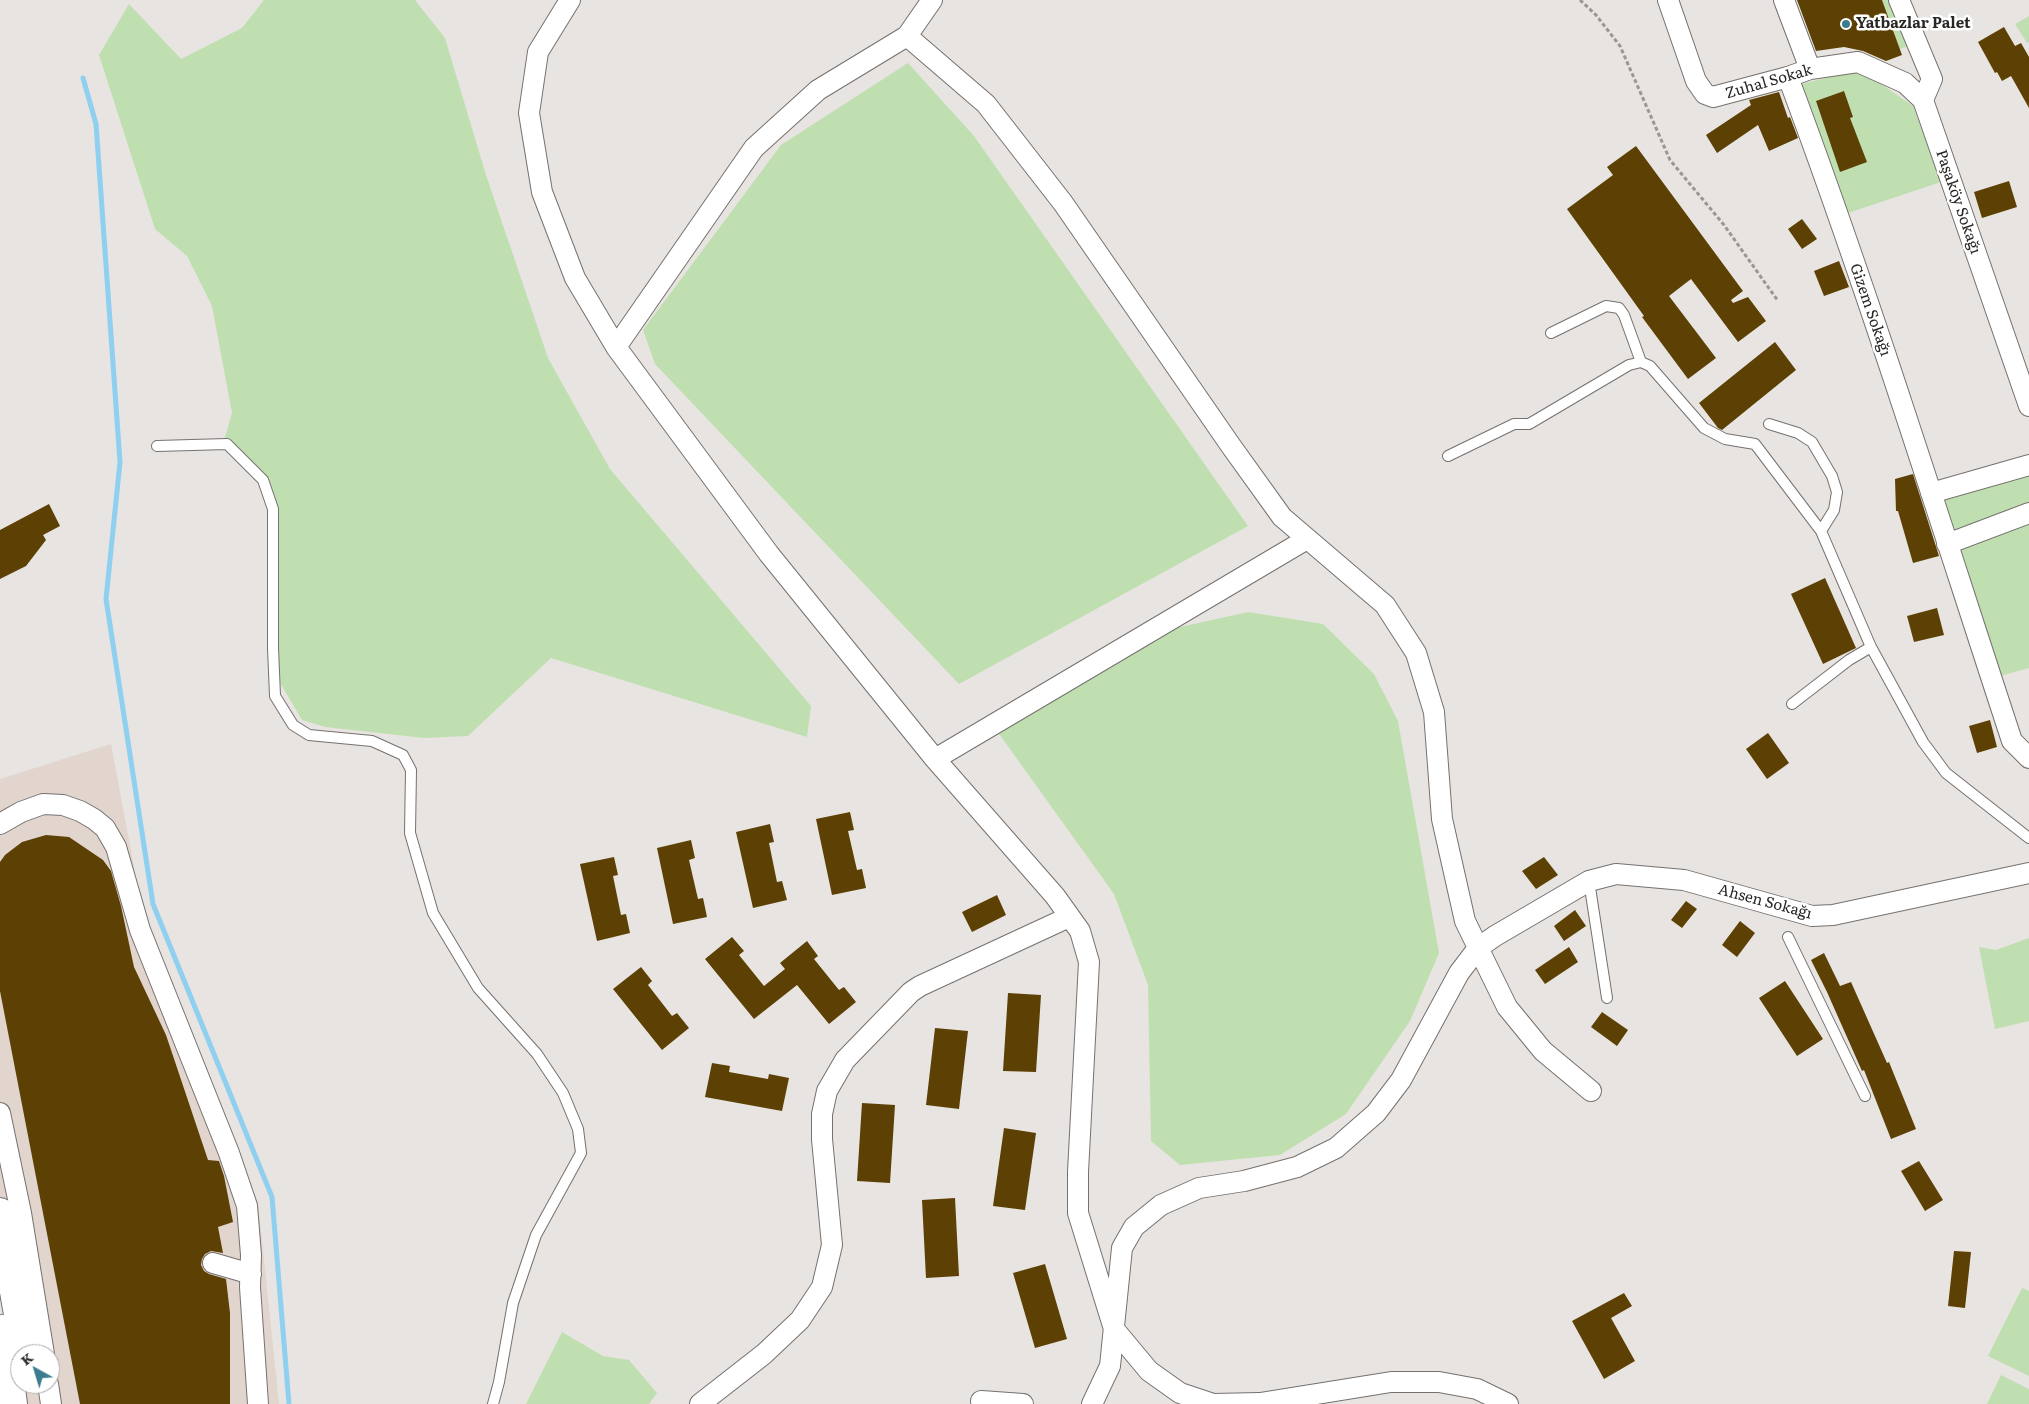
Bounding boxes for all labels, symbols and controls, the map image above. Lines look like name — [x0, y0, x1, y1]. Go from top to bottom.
place label: Yatbazlar Palet — [1856, 15, 1971, 33]
marker: Yatbazlar Palet — [1840, 18, 1852, 30]
street label: Zuhal Sokak — [1724, 61, 1814, 103]
street label: Paşaköy Sokağı — [1932, 147, 1984, 257]
street label: Gizem Sokağı — [1846, 261, 1894, 359]
street label: Ahsen Sokağı — [1716, 881, 1814, 923]
north arrow — [10, 1344, 60, 1394]
text: K — [16, 1347, 37, 1369]

